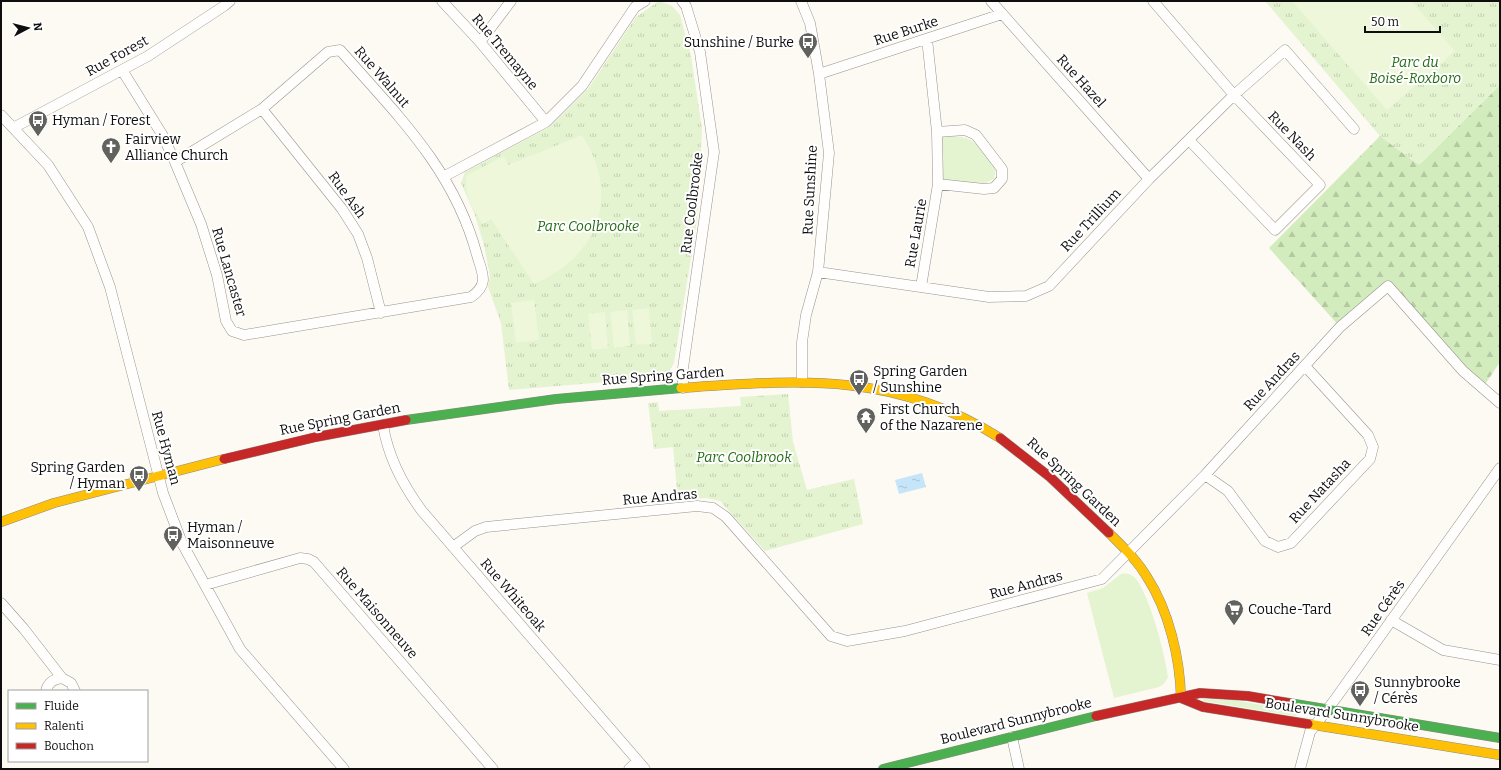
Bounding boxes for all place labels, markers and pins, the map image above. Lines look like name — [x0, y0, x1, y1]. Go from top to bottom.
bus stop icon: Sunshine / Burke — [797, 31, 819, 59]
place label: Sunshine / Burke — [684, 34, 794, 51]
bus stop icon: Hyman / Forest — [27, 109, 49, 137]
place label: Hyman / Forest — [52, 112, 151, 129]
place label: Fairview Alliance Church — [125, 131, 228, 164]
church icon: Fairview Alliance Church — [100, 136, 122, 164]
place label: Spring Garden / Sunshine — [873, 363, 968, 396]
bus stop icon: Spring Garden / Sunshine — [848, 368, 870, 396]
place label: First Church of the Nazarene — [880, 401, 983, 434]
temple icon: First Church of the Nazarene — [855, 406, 877, 434]
place label: Spring Garden / Hyman — [31, 459, 125, 492]
bus stop icon: Spring Garden / Hyman — [128, 464, 150, 492]
place label: Hyman / Maisonneuve — [187, 519, 274, 552]
bus stop icon: Hyman / Maisonneuve — [162, 524, 184, 552]
supermarket icon: Couche-Tard — [1223, 598, 1245, 626]
place label: Couche-Tard — [1248, 601, 1331, 618]
place label: Sunnybrooke / Cérès — [1374, 674, 1461, 707]
bus stop icon: Sunnybrooke / Cérès — [1349, 679, 1371, 707]

